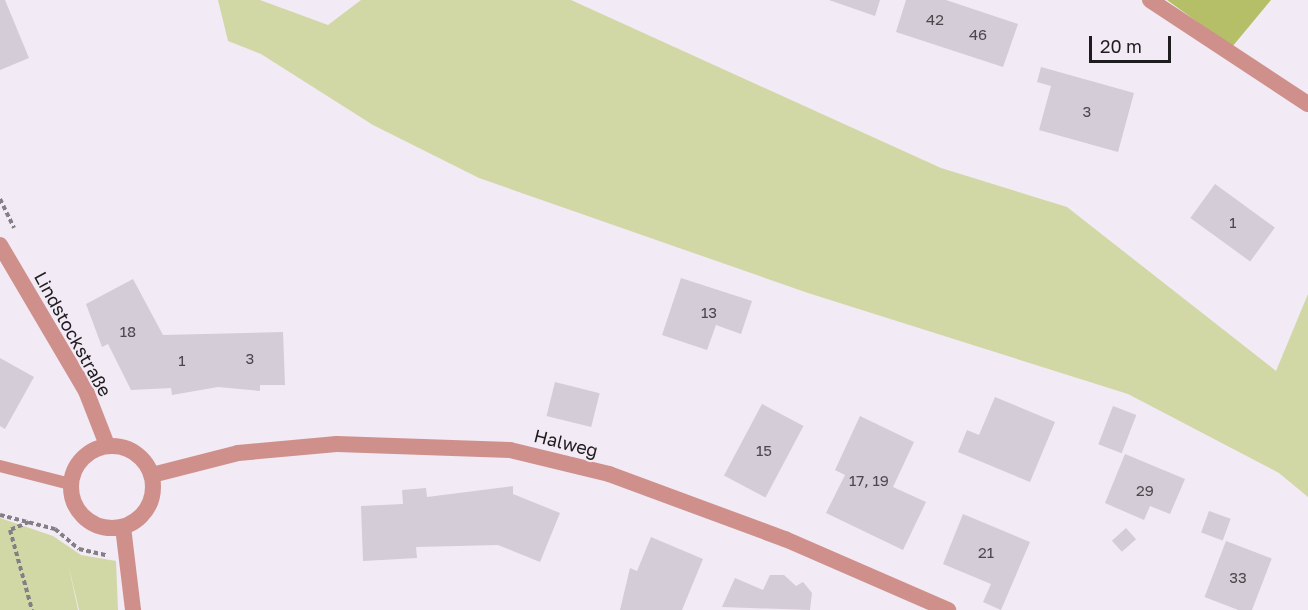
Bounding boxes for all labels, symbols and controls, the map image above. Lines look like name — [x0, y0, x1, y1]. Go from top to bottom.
house number: 42 — [926, 11, 944, 29]
scale bar — [1092, 24, 1174, 62]
house number: 46 — [969, 26, 987, 44]
text: 20 m — [1100, 35, 1142, 57]
house number: 3 — [1083, 103, 1091, 121]
house number: 1 — [1229, 214, 1237, 232]
street label: Lindstockstraße — [30, 268, 116, 400]
house number: 13 — [701, 304, 717, 322]
house number: 18 — [120, 323, 136, 341]
house number: 3 — [246, 350, 254, 368]
house number: 1 — [178, 352, 186, 370]
street label: Halweg — [532, 425, 600, 461]
house number: 15 — [756, 442, 772, 460]
house number: 17, 19 — [849, 472, 889, 490]
house number: 29 — [1136, 482, 1154, 500]
house number: 21 — [978, 544, 994, 562]
house number: 33 — [1229, 569, 1247, 587]

